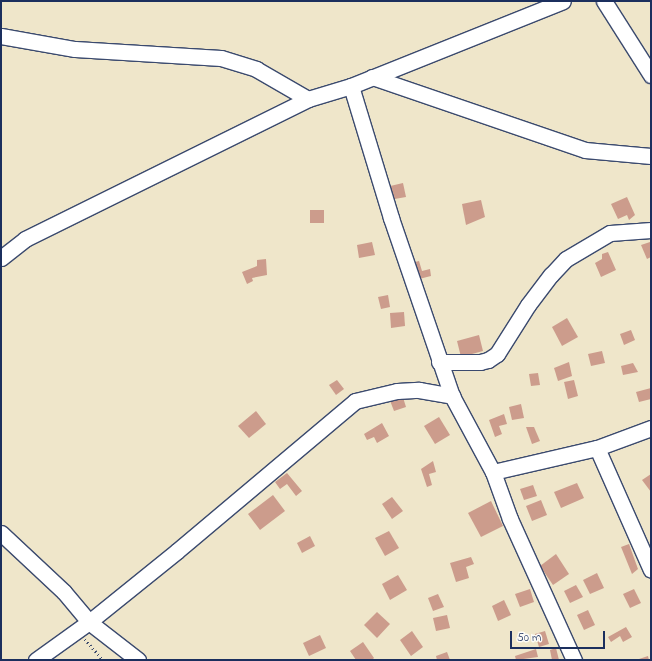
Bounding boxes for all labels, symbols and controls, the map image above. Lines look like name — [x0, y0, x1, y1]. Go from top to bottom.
scale bar — [512, 623, 607, 649]
text: 50 m — [517, 629, 541, 647]

